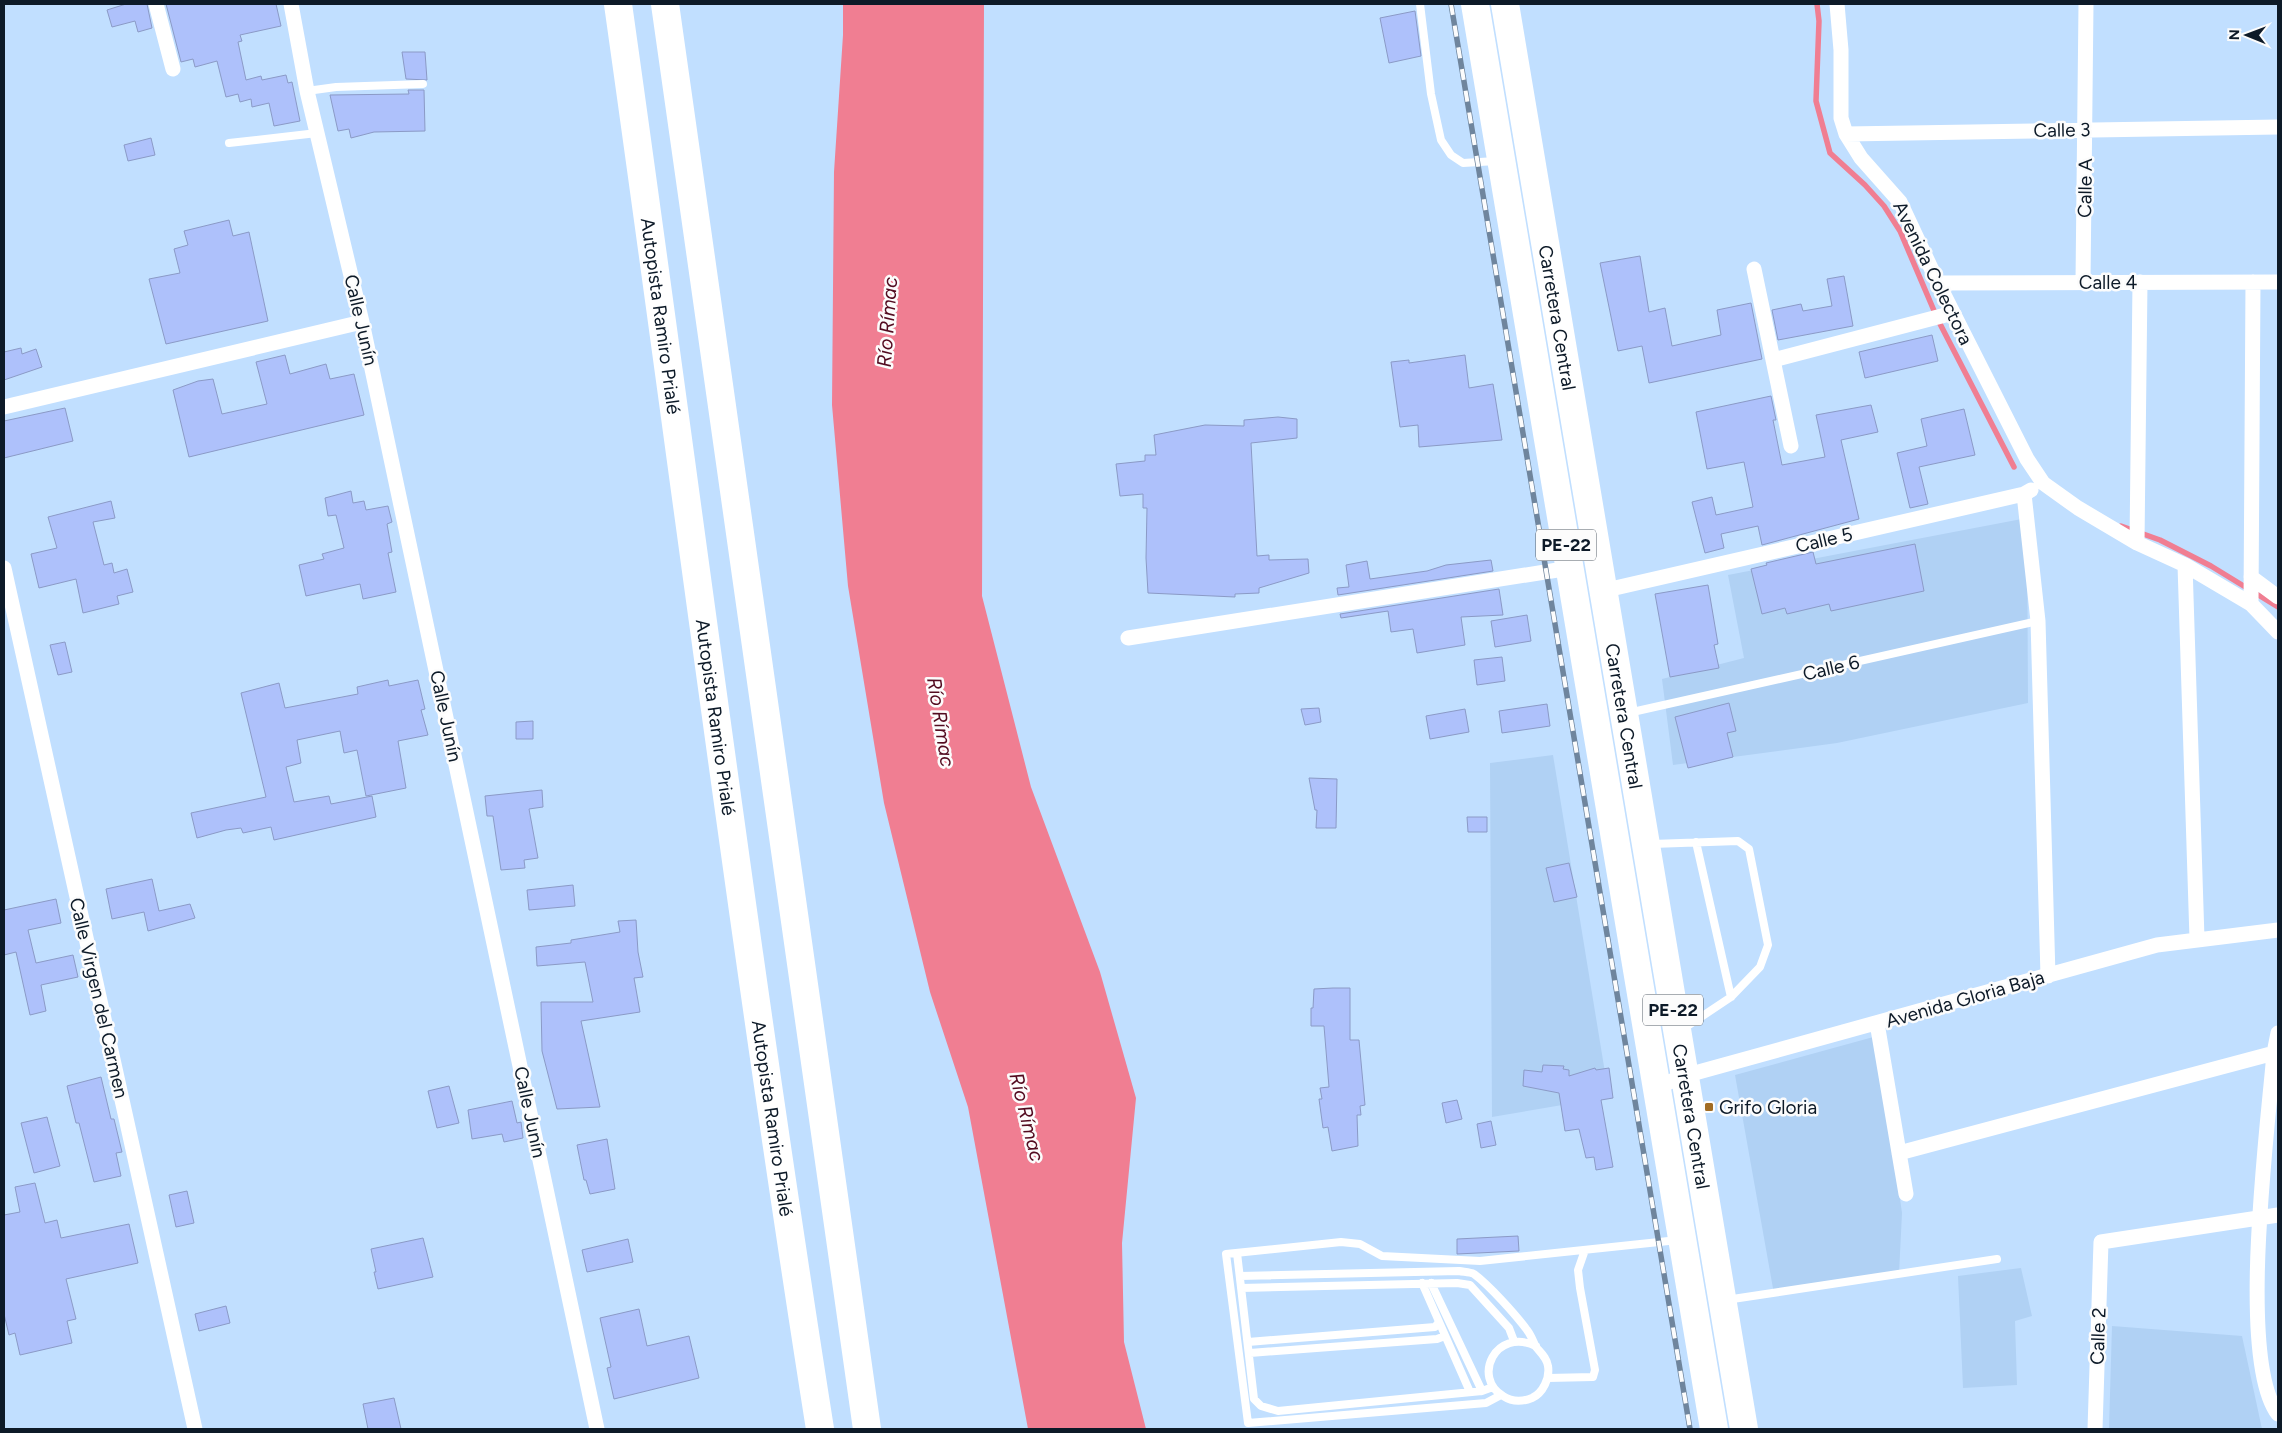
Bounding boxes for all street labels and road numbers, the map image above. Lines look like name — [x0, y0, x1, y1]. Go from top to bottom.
street label: Calle 3 — [2033, 118, 2091, 142]
street label: Calle A — [2073, 158, 2097, 218]
street label: Avenida Colectora — [1888, 197, 1978, 349]
street label: Autopista Ramiro Prialé — [636, 216, 686, 416]
street label: Carretera Central — [1534, 243, 1581, 392]
street label: Calle 4 — [2079, 271, 2138, 294]
street label: Calle Junín — [339, 272, 383, 368]
street label: Calle 5 — [1793, 522, 1855, 558]
road number: PE-22 — [1536, 530, 1596, 560]
street label: Autopista Ramiro Prialé — [691, 618, 741, 817]
street label: Carretera Central — [1601, 642, 1648, 791]
street label: Calle 6 — [1800, 650, 1862, 686]
street label: Calle Junín — [425, 668, 467, 764]
street label: Calle Virgen del Carmen — [65, 896, 133, 1100]
street label: Avenida Gloria Baja — [1883, 965, 2047, 1033]
road number: PE-22 — [1643, 994, 1703, 1026]
street label: Autopista Ramiro Prialé — [747, 1019, 799, 1218]
street label: Carretera Central — [1668, 1042, 1715, 1191]
street label: Calle Junín — [509, 1064, 551, 1160]
street label: Calle 2 — [2086, 1307, 2110, 1365]

